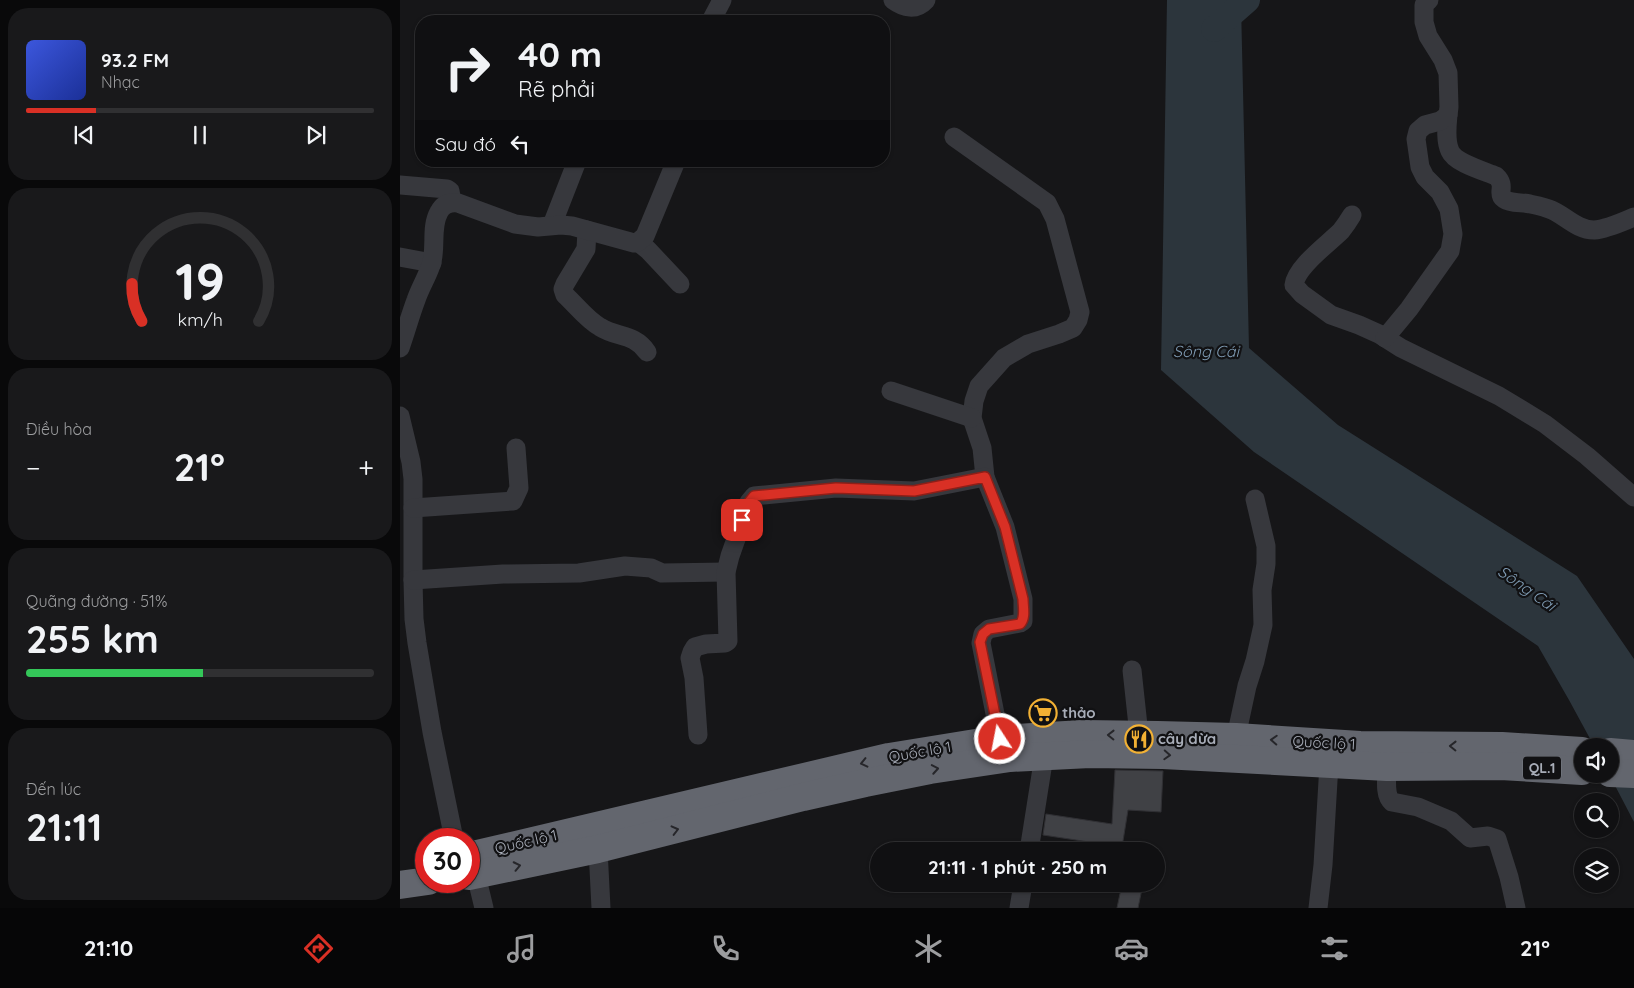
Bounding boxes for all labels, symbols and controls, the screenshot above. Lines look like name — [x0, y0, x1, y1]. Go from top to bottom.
text: 40 m — [518, 32, 602, 76]
icon: right — [435, 35, 500, 100]
text: 93.2 FM — [101, 48, 169, 72]
text: Nhạc — [101, 72, 140, 92]
text: Rẽ phải — [518, 75, 595, 103]
icon: previous — [70, 121, 98, 149]
icon: pause — [186, 121, 214, 149]
icon: next — [302, 121, 330, 149]
icon: left — [506, 130, 534, 158]
text: Sau đó — [435, 132, 496, 156]
text: 19 — [175, 248, 225, 313]
text: km/h — [177, 308, 223, 330]
water label: Sông Cái — [1173, 341, 1240, 361]
text: Điều hòa — [26, 419, 92, 439]
text: 21° — [174, 443, 225, 491]
text: − — [26, 450, 41, 485]
text: + — [358, 450, 374, 485]
pin — [721, 499, 763, 541]
icon: arrive — [728, 506, 756, 534]
water label: Sông Cái — [1494, 561, 1561, 616]
text: Quãng đường · 51% — [26, 591, 167, 611]
text: 255 km — [26, 615, 159, 663]
supermarket icon: thảo — [1028, 698, 1058, 728]
place label: thảo — [1062, 703, 1096, 722]
position arrow — [973, 712, 1025, 764]
restaurant icon: cây dừa — [1124, 724, 1154, 754]
place label: cây dừa — [1158, 729, 1216, 748]
one-way arrow — [1107, 730, 1114, 740]
street label: Quốc lộ 1 — [1292, 731, 1356, 754]
one-way arrow — [1269, 734, 1277, 745]
street label: Quốc lộ 1 — [887, 737, 953, 766]
map controls — [1574, 738, 1619, 893]
button: sound — [1574, 738, 1619, 783]
one-way arrow — [1449, 741, 1457, 751]
one-way arrow — [1163, 749, 1171, 760]
road number: QL.1 — [1523, 756, 1561, 780]
one-way arrow — [859, 757, 868, 768]
one-way arrow — [931, 765, 940, 775]
text: Đến lúc — [26, 779, 81, 799]
button: search — [1574, 793, 1619, 838]
text: 21:11 — [26, 803, 102, 851]
street label: Quốc lộ 1 — [493, 825, 559, 858]
one-way arrow — [670, 825, 679, 836]
speed limit sign: 30 — [415, 828, 480, 893]
button: layers — [1574, 848, 1619, 893]
text: 21:11 · 1 phút · 250 m — [928, 855, 1107, 879]
one-way arrow — [512, 861, 521, 872]
icon: directions — [301, 931, 336, 966]
icon: music — [504, 931, 539, 966]
icon: phone — [708, 931, 743, 966]
icon: climate — [911, 931, 946, 966]
icon: car — [1114, 931, 1149, 966]
icon: filters — [1317, 931, 1352, 966]
text: 21:10 — [84, 934, 133, 962]
text: 21° — [1520, 934, 1550, 962]

